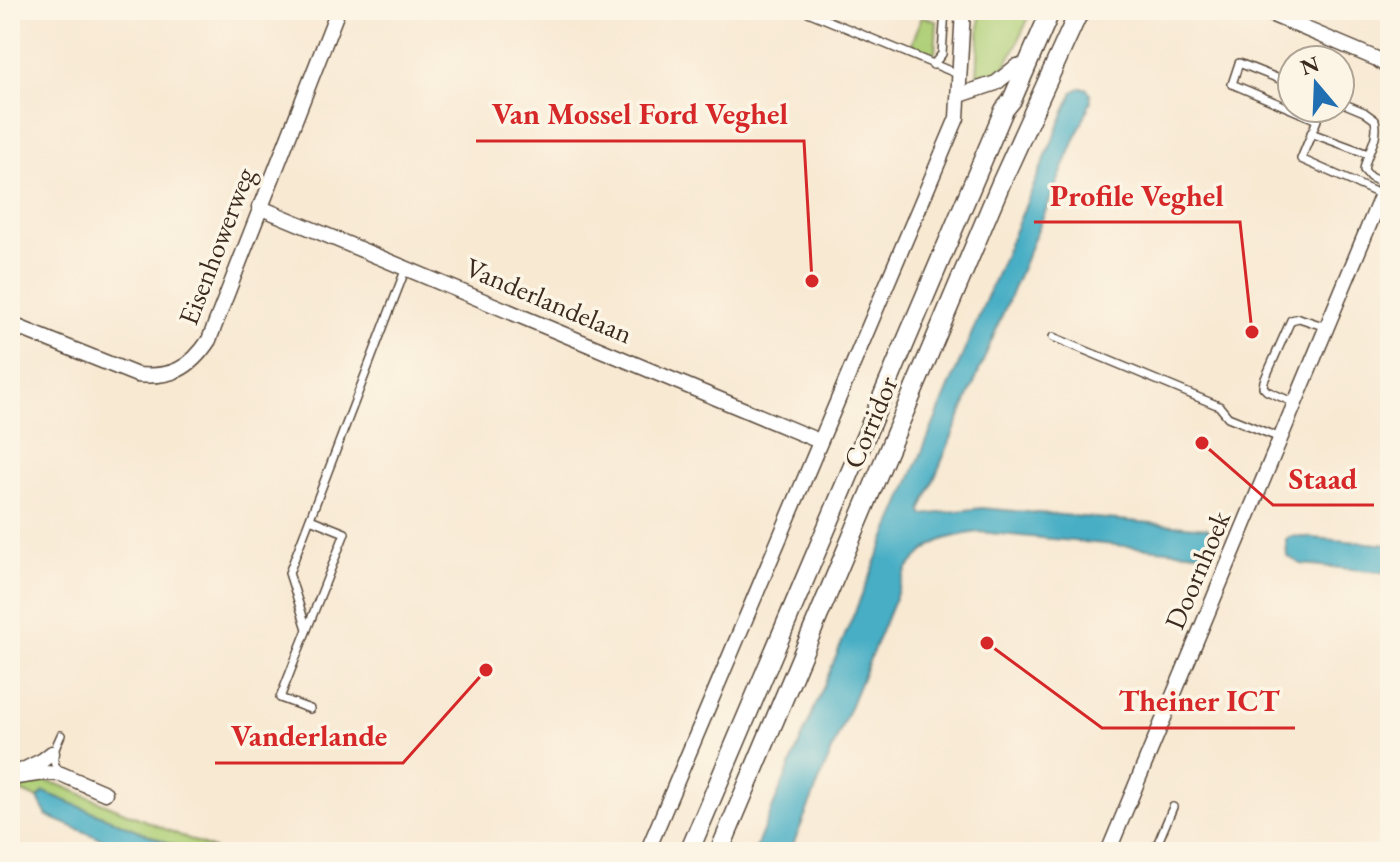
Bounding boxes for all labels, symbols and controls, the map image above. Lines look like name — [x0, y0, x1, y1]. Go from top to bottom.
north arrow — [1276, 44, 1356, 124]
text: N — [1297, 49, 1323, 82]
callout: Van Mossel Ford Veghel — [476, 87, 804, 141]
text: Van Mossel Ford Veghel — [492, 94, 789, 133]
street label: Eisenhowerweg — [170, 161, 263, 330]
callout: Profile Veghel — [1034, 168, 1240, 222]
text: Profile Veghel — [1050, 176, 1224, 215]
street label: Vanderlandelaan — [460, 249, 638, 351]
street label: Corridor — [835, 370, 906, 474]
callout: Staad — [1273, 451, 1374, 505]
text: Staad — [1289, 459, 1358, 498]
street label: Doornhoek — [1156, 505, 1238, 635]
callout: Theiner ICT — [1102, 674, 1295, 728]
text: Theiner ICT — [1118, 681, 1280, 720]
callout: Vanderlande — [215, 709, 403, 763]
text: Vanderlande — [231, 716, 387, 755]

